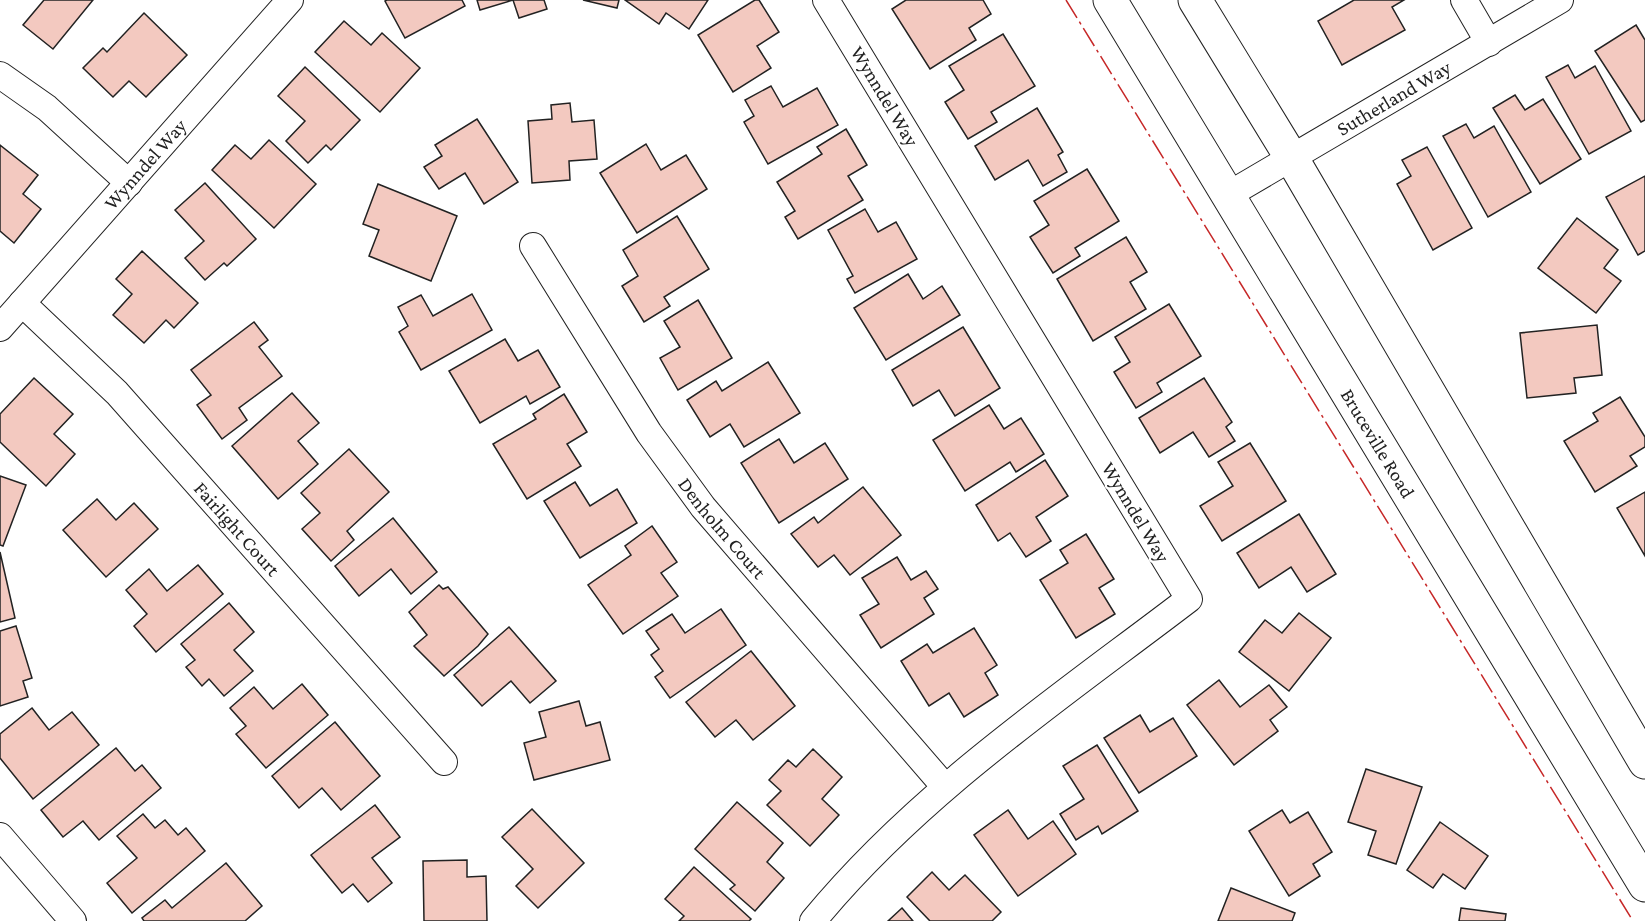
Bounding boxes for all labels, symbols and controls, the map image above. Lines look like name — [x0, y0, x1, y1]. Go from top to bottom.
street label: Wynndel Way — [846, 42, 924, 151]
street label: Sutherland Way — [1333, 55, 1456, 140]
street label: Wynndel Way — [99, 114, 192, 214]
street label: Bruceville Road — [1337, 385, 1420, 502]
street label: Wynndel Way — [1097, 458, 1175, 567]
street label: Denholm Court — [674, 473, 771, 583]
street label: Fairlight Court — [190, 477, 285, 580]

